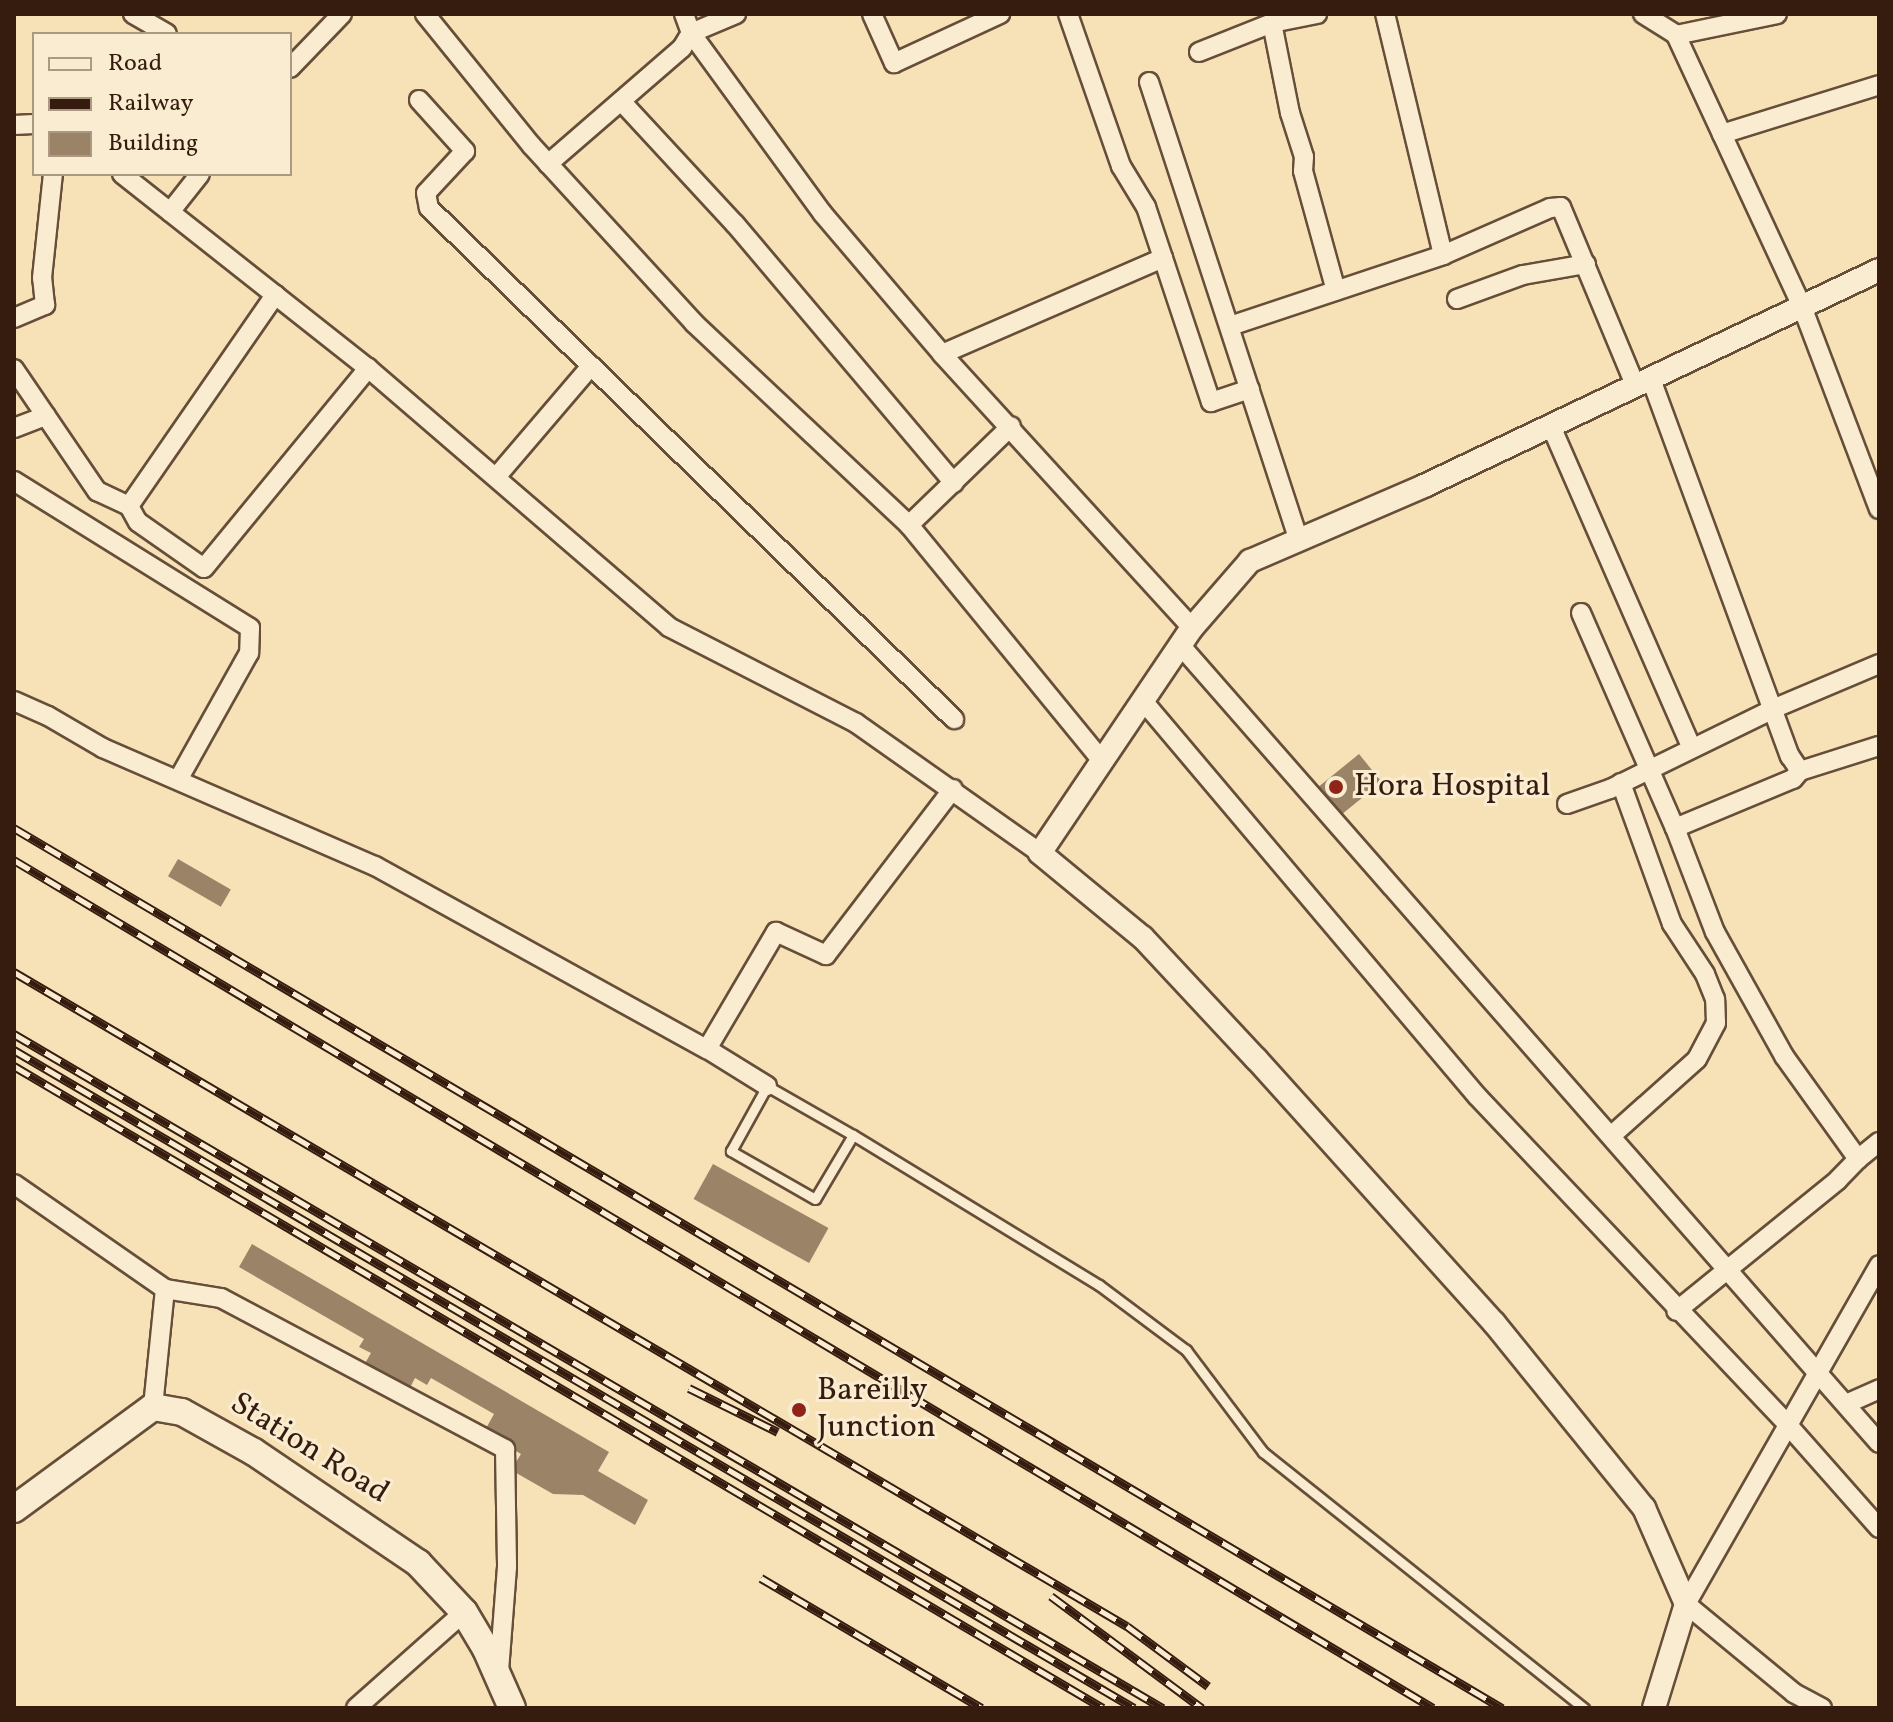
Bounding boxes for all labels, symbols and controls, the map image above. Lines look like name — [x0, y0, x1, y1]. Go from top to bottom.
legend — [32, 32, 292, 176]
text: Road — [108, 47, 162, 81]
text: Railway — [108, 87, 194, 121]
text: Building — [108, 127, 198, 161]
place label: Hora Hospital — [1354, 768, 1550, 806]
marker: Hora Hospital — [1325, 776, 1347, 798]
place label: Bareilly Junction — [817, 1373, 936, 1448]
street label: Station Road — [223, 1385, 395, 1513]
marker: Bareilly Junction — [788, 1399, 810, 1421]

